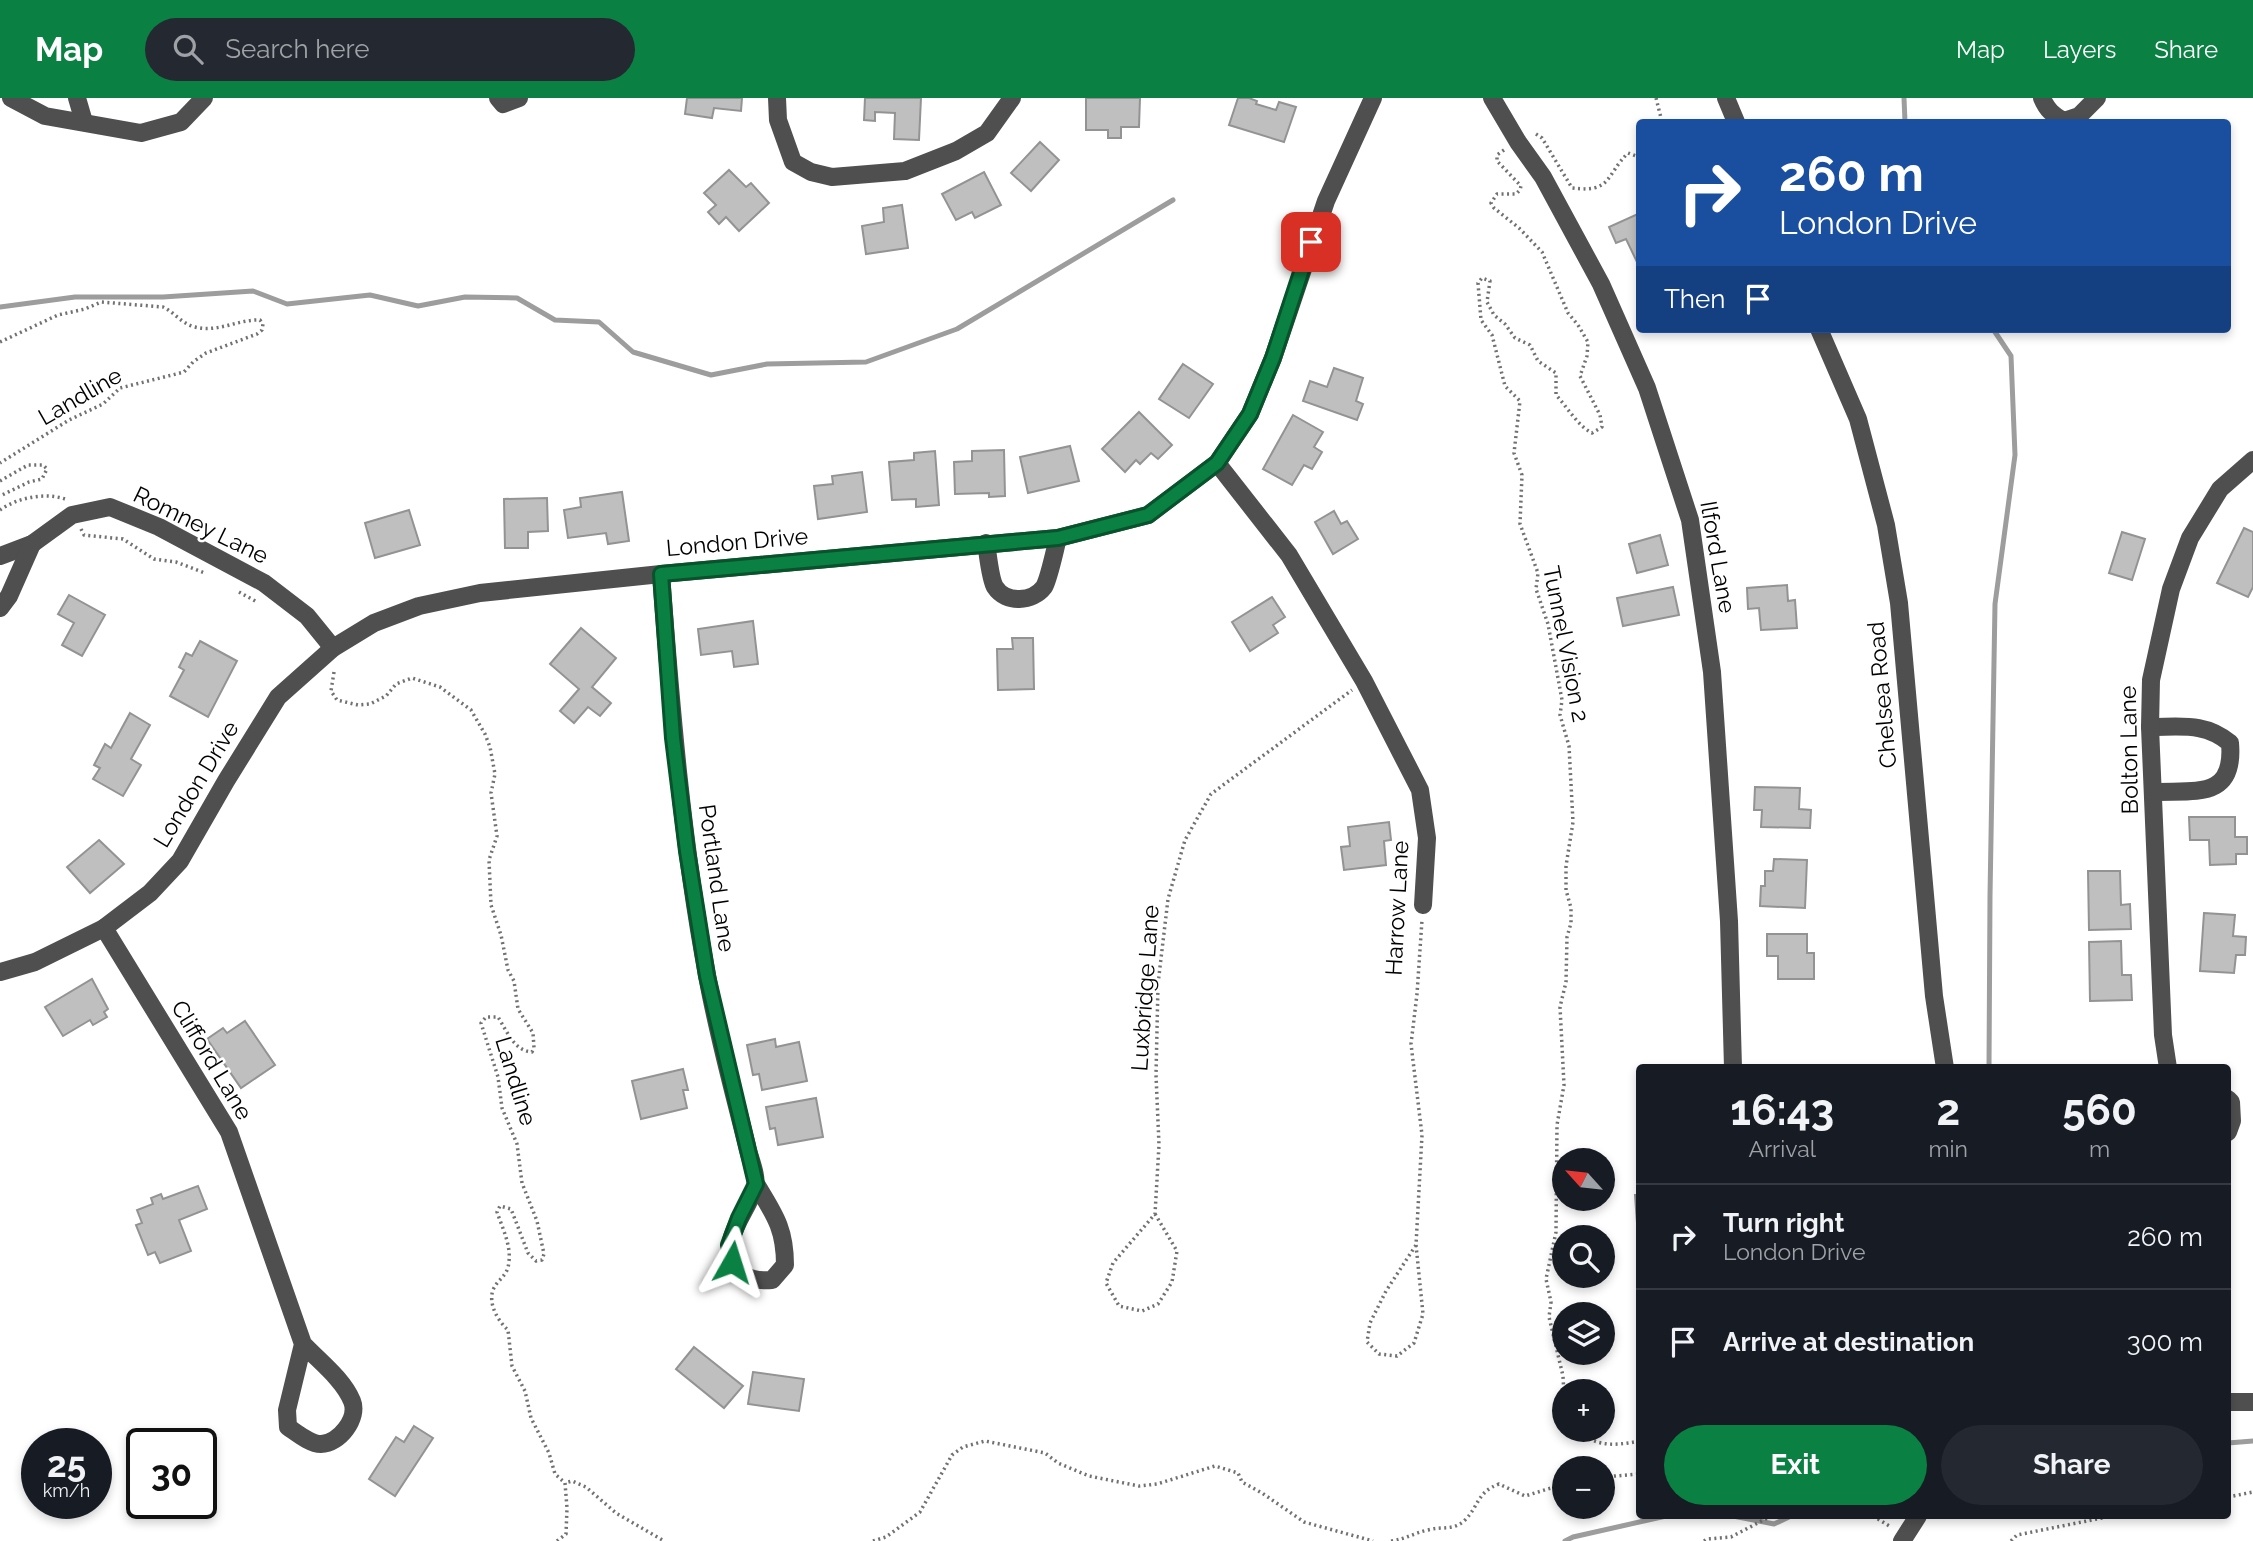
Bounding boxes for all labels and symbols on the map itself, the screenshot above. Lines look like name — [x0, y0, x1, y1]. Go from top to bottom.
pin — [1281, 212, 1341, 272]
street label: Landline — [33, 361, 126, 430]
street label: Romney Lane — [129, 480, 273, 569]
street label: Ilford Lane — [1695, 499, 1742, 615]
street label: London Drive — [665, 522, 809, 561]
street label: Tunnel Vision 2 — [1538, 564, 1595, 724]
street label: Chelsea Road — [1862, 621, 1901, 770]
street label: Bolton Lane — [2114, 685, 2143, 815]
street label: London Drive — [147, 716, 244, 852]
street label: Portland Lane — [694, 802, 741, 953]
street label: Harrow Lane — [1379, 840, 1414, 976]
street label: Luxbridge Lane — [1125, 904, 1164, 1072]
street label: Clifford Lane — [166, 995, 259, 1124]
street label: Landline — [490, 1033, 543, 1129]
north arrow — [1552, 1148, 1615, 1211]
position arrow — [695, 1225, 769, 1299]
speed limit sign: 30 — [126, 1428, 217, 1519]

